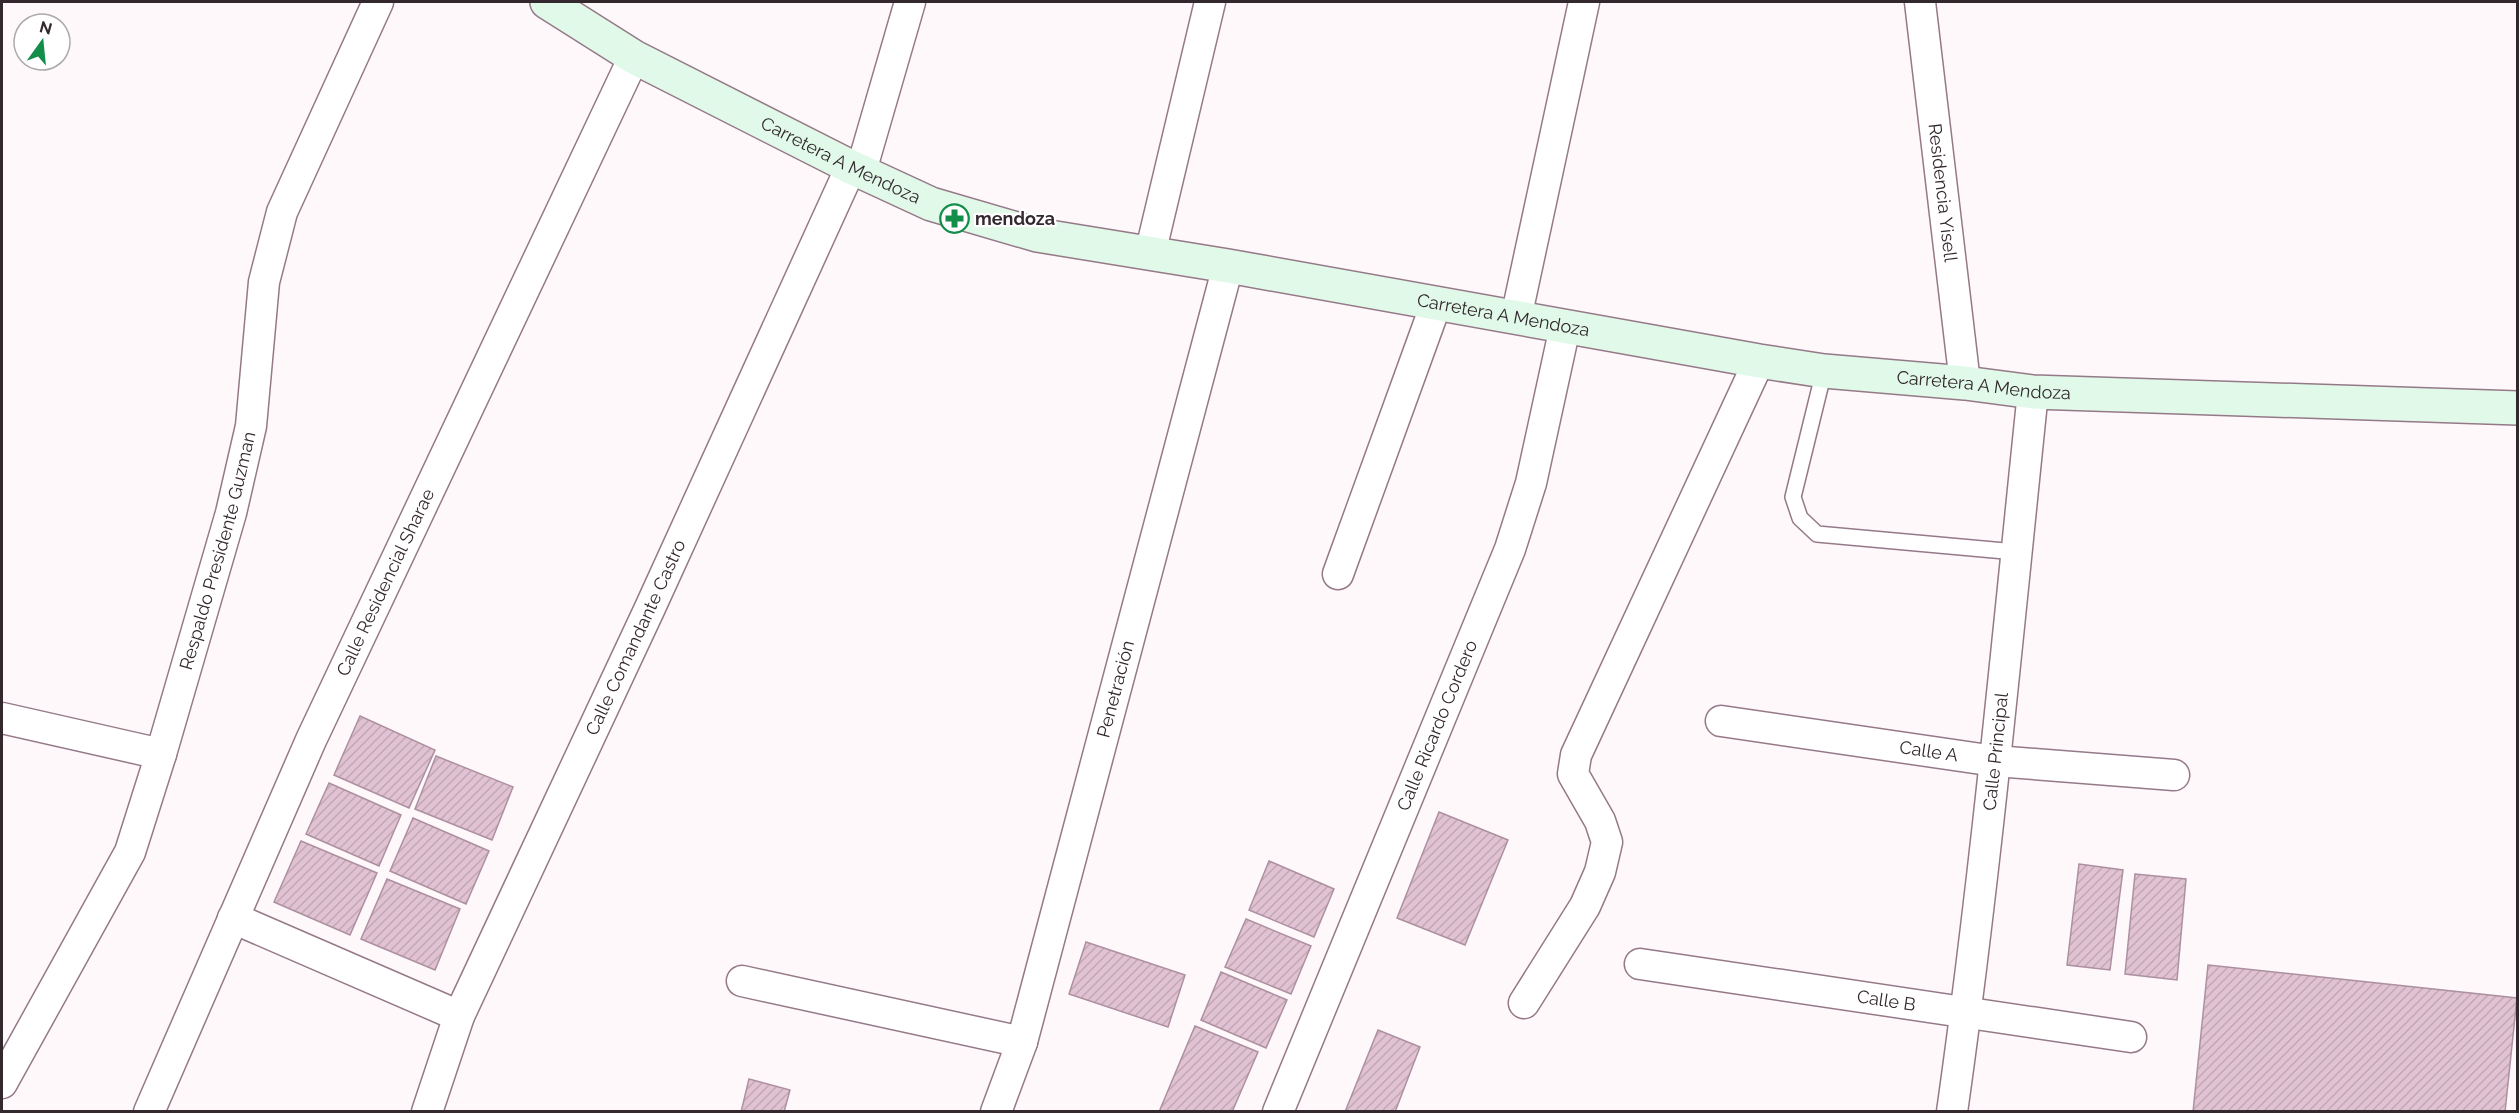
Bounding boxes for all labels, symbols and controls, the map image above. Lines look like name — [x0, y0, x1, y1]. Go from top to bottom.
north arrow — [12, 12, 72, 72]
text: N — [37, 17, 54, 39]
street label: Carretera A Mendoza — [758, 112, 924, 208]
street label: Residencia Yisell — [1924, 122, 1962, 263]
pharmacy icon: mendoza — [938, 203, 970, 235]
place label: mendoza — [975, 208, 1055, 229]
street label: Carretera A Mendoza — [1415, 289, 1591, 341]
street label: Carretera A Mendoza — [1896, 366, 2071, 403]
street label: Respaldo Presidente Guzman — [175, 429, 259, 672]
street label: Calle Residencial Sharae — [332, 485, 438, 679]
street label: Calle Comandante Castro — [581, 536, 690, 738]
street label: Calle Ricardo Cordero — [1392, 637, 1481, 814]
street label: Penetración — [1092, 638, 1138, 740]
street label: Calle Principal — [1979, 691, 2012, 812]
street label: Calle A — [1898, 736, 1959, 765]
street label: Calle B — [1856, 985, 1917, 1015]

